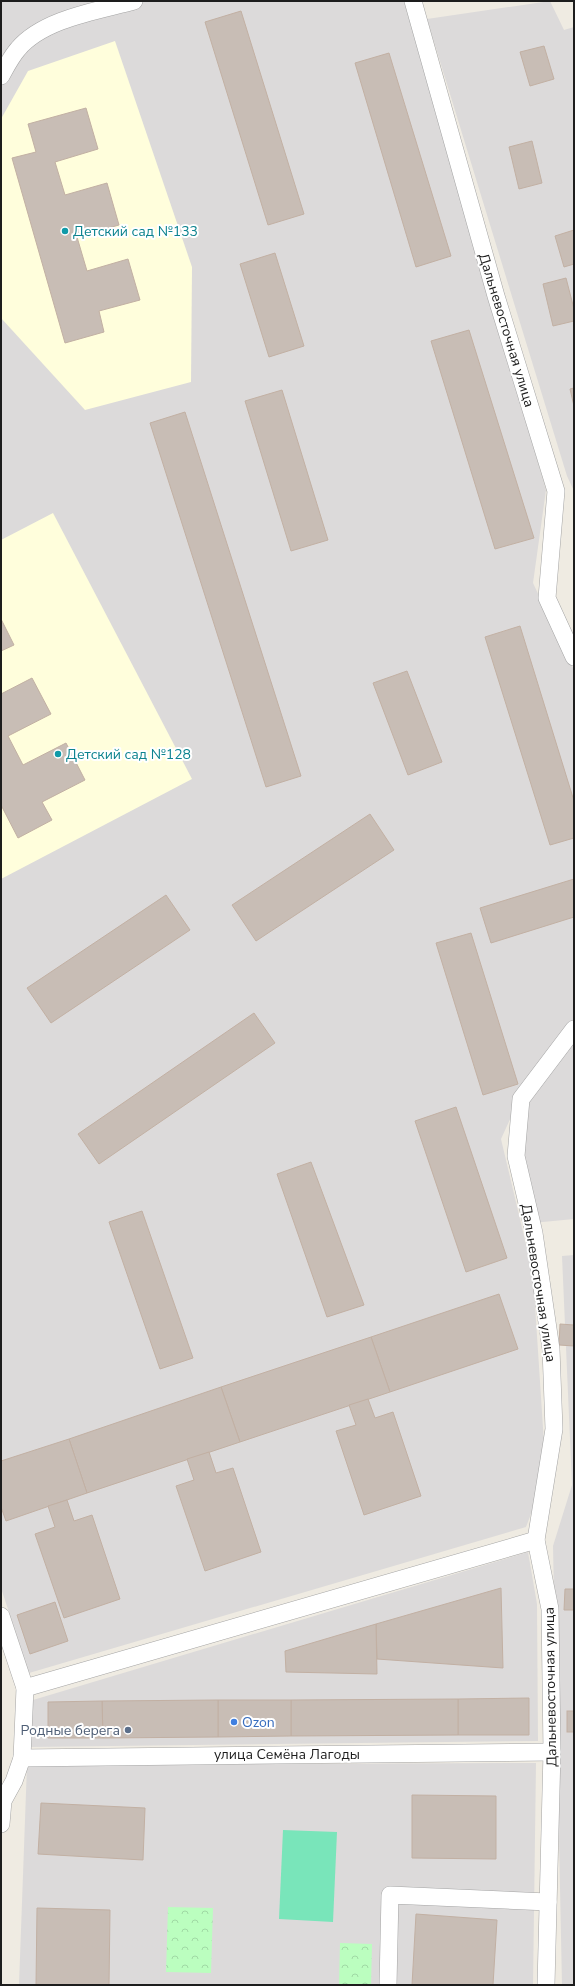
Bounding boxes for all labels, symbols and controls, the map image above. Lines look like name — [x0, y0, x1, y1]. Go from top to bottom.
place label: Детский сад №133 — [73, 222, 198, 241]
marker: Детский сад №133 — [60, 226, 70, 236]
street label: Дальневосточная улица — [474, 251, 539, 409]
place label: Детский сад №128 — [66, 745, 191, 764]
marker: Детский сад №128 — [53, 749, 63, 759]
street label: Дальневосточная улица — [517, 1203, 560, 1363]
street label: Дальневосточная улица — [540, 1607, 561, 1767]
place label: Ozon — [242, 1713, 275, 1732]
marker: Ozon — [229, 1717, 239, 1727]
place label: Родные берега — [20, 1721, 120, 1740]
marker: Родные берега — [123, 1725, 133, 1735]
street label: улица Семёна Лагоды — [214, 1745, 360, 1764]

